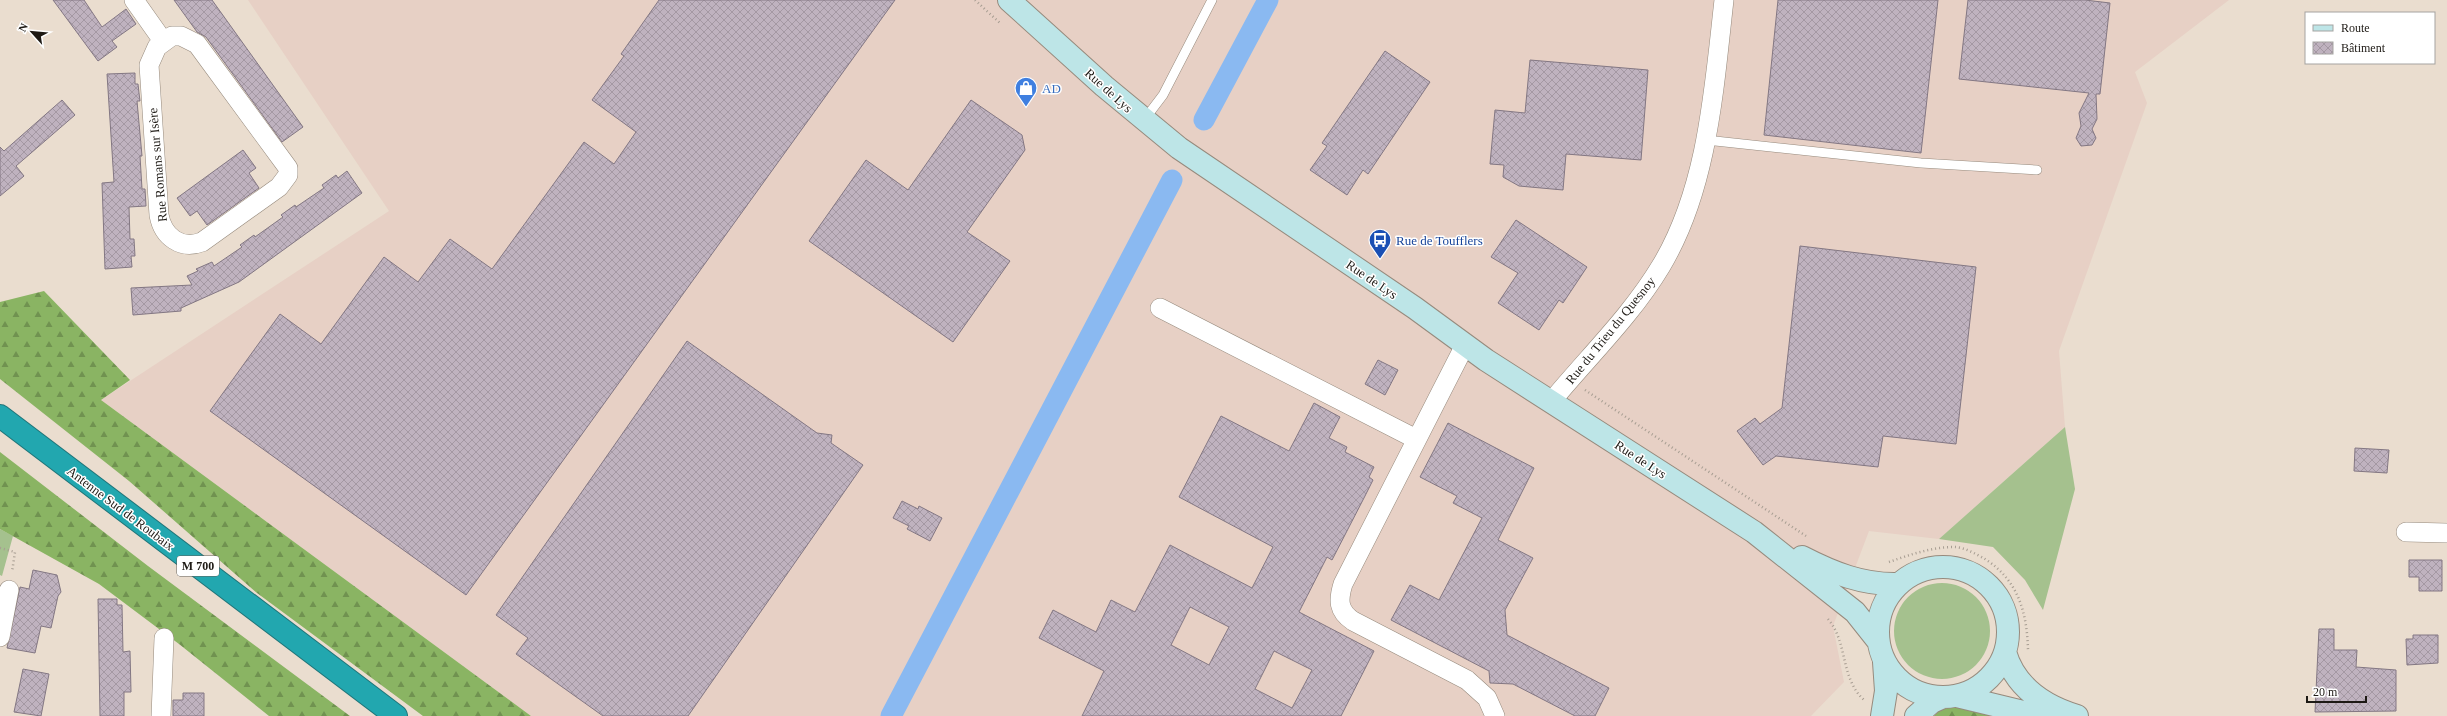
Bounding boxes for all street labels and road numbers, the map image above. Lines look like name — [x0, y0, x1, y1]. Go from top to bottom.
street label: Rue de Lys — [1082, 65, 1135, 116]
street label: Rue Romans sur Isère — [145, 107, 170, 223]
street label: Rue de Lys — [1343, 257, 1400, 302]
street label: Rue du Trieu du Quesnoy — [1563, 273, 1659, 387]
street label: Rue de Lys — [1612, 437, 1669, 482]
street label: Antenne Sud de Roubaix — [64, 463, 178, 554]
road number: M 700 — [177, 556, 219, 576]

